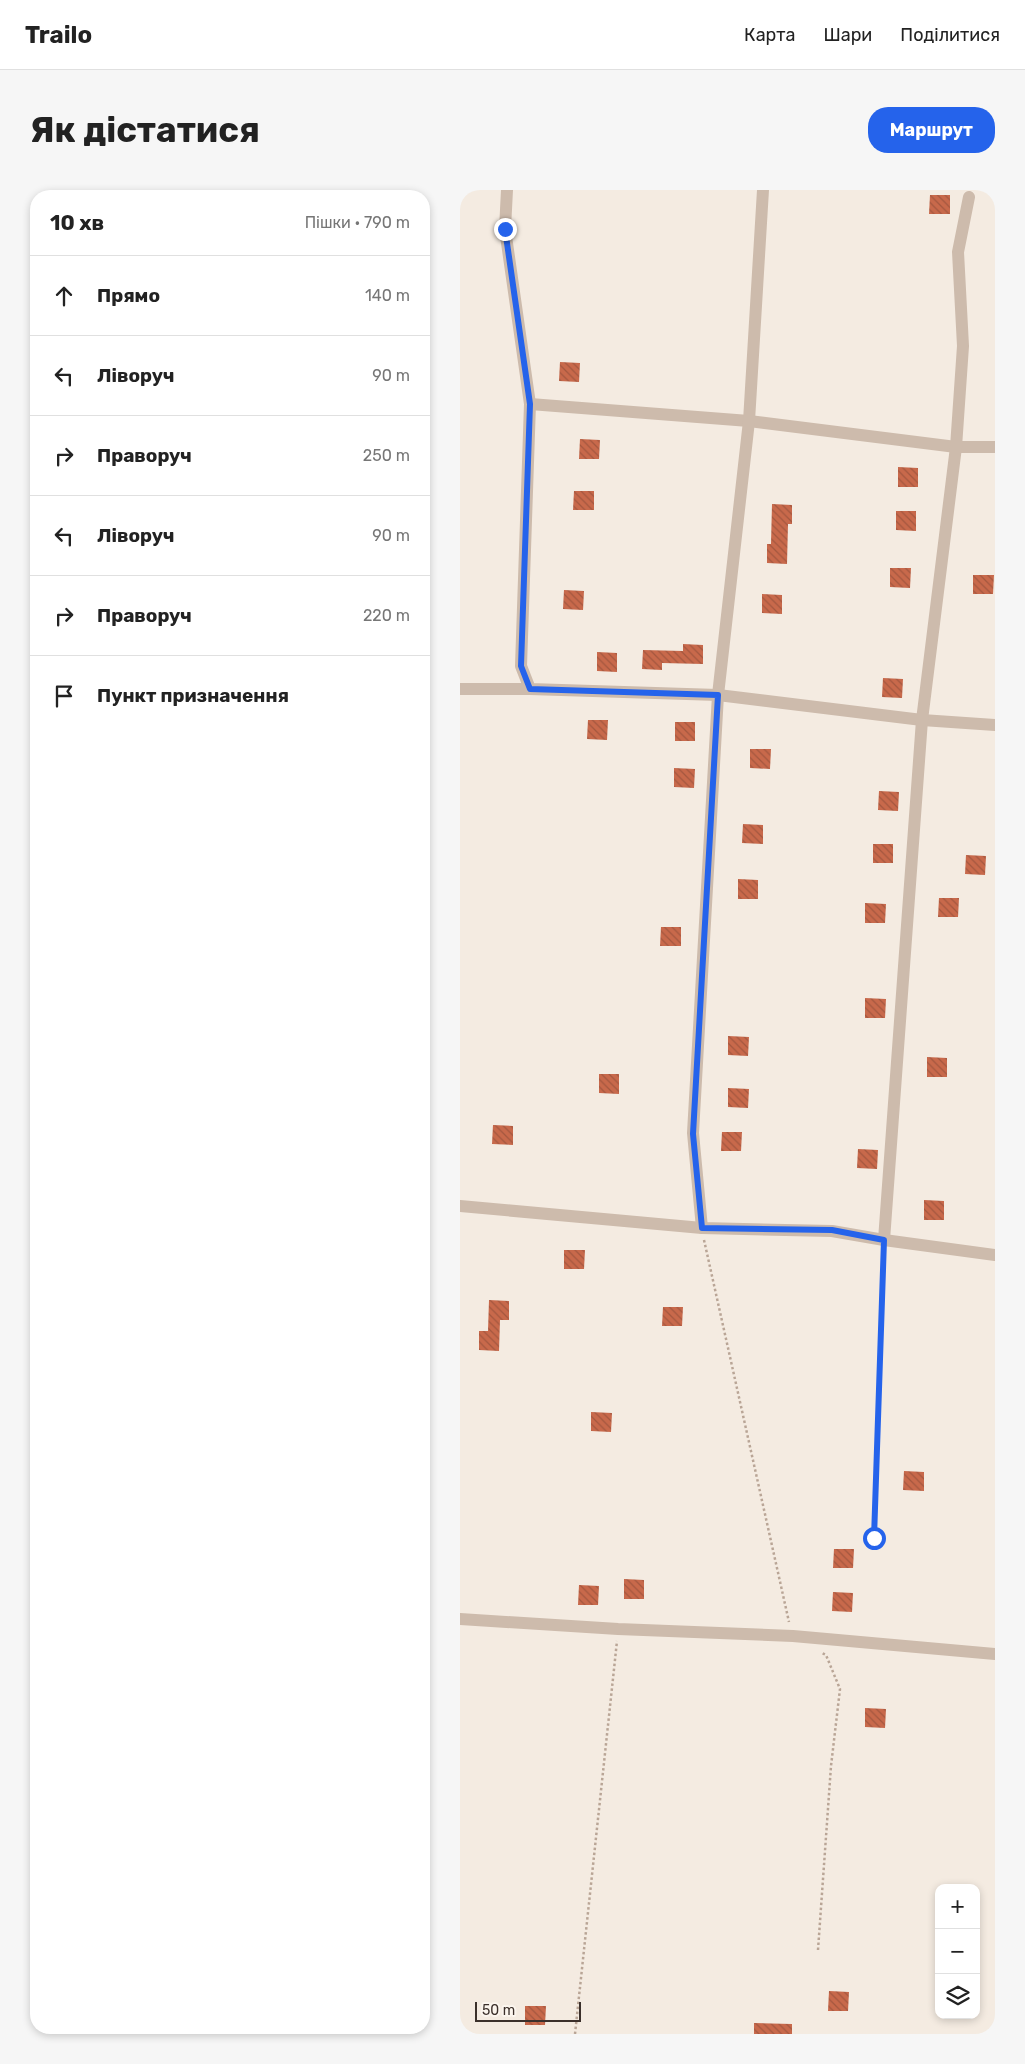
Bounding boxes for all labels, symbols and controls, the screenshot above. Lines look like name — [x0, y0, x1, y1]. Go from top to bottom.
text: Trailo — [25, 21, 92, 49]
text: Карта — [744, 24, 795, 46]
text: Шари — [823, 24, 872, 46]
text: Поділитися — [900, 24, 1000, 46]
button: Маршрут — [868, 107, 995, 153]
text: Як дістатися — [30, 109, 260, 151]
text: 10 хв — [50, 210, 104, 235]
text: Пішки · 790 m — [305, 213, 410, 232]
route end — [494, 218, 517, 241]
icon: ahead — [50, 282, 78, 310]
text: Прямо — [97, 284, 160, 307]
text: 140 m — [365, 286, 410, 305]
icon: left — [50, 362, 78, 390]
text: Ліворуч — [97, 364, 174, 387]
text: 90 m — [372, 366, 410, 385]
icon: right — [50, 442, 78, 470]
text: Праворуч — [97, 444, 192, 467]
text: 250 m — [363, 446, 410, 465]
icon: left — [50, 522, 78, 550]
text: Ліворуч — [97, 524, 174, 547]
text: 90 m — [372, 526, 410, 545]
icon: right — [50, 602, 78, 630]
text: Праворуч — [97, 604, 192, 627]
text: 220 m — [363, 606, 410, 625]
icon: arrive — [50, 682, 78, 710]
text: Пункт призначення — [97, 684, 289, 707]
route start — [863, 1527, 886, 1550]
map controls — [935, 1884, 980, 2019]
button: + — [935, 1884, 980, 1929]
button: − — [935, 1929, 980, 1974]
button: layers — [935, 1974, 980, 2019]
scale bar — [475, 1999, 581, 2022]
text: 50 m — [482, 2002, 515, 2019]

